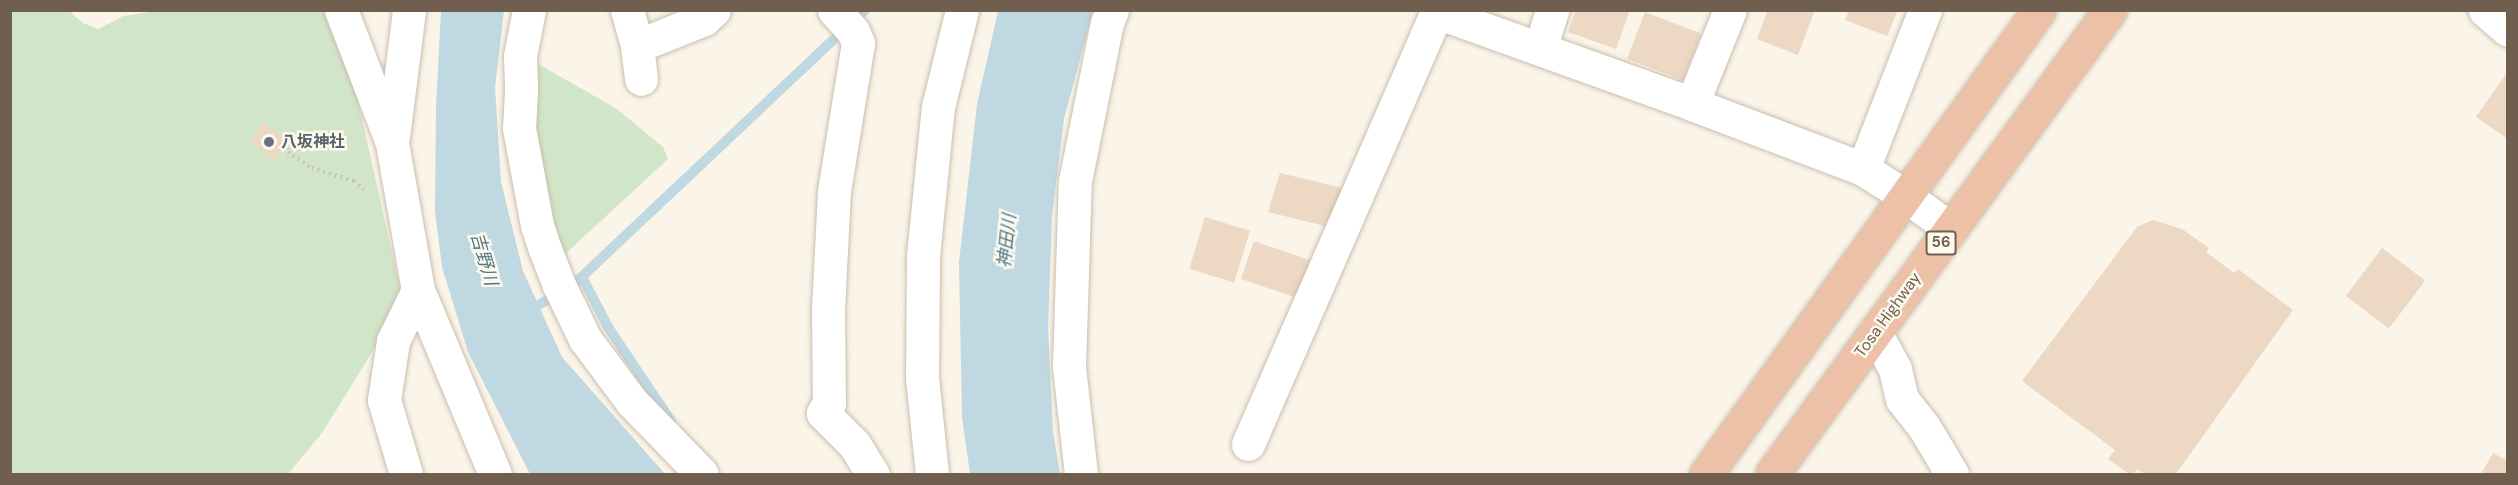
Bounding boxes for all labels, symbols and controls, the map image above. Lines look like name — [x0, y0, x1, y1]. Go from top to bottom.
place label: 八坂神社 — [281, 132, 345, 152]
marker: 八坂神社 — [262, 135, 276, 149]
water label: 神田川 — [993, 213, 1021, 269]
water label: 吉野川 — [466, 230, 502, 288]
road number: 56 — [1924, 231, 1958, 255]
street label: Tosa Highway — [1851, 269, 1925, 361]

